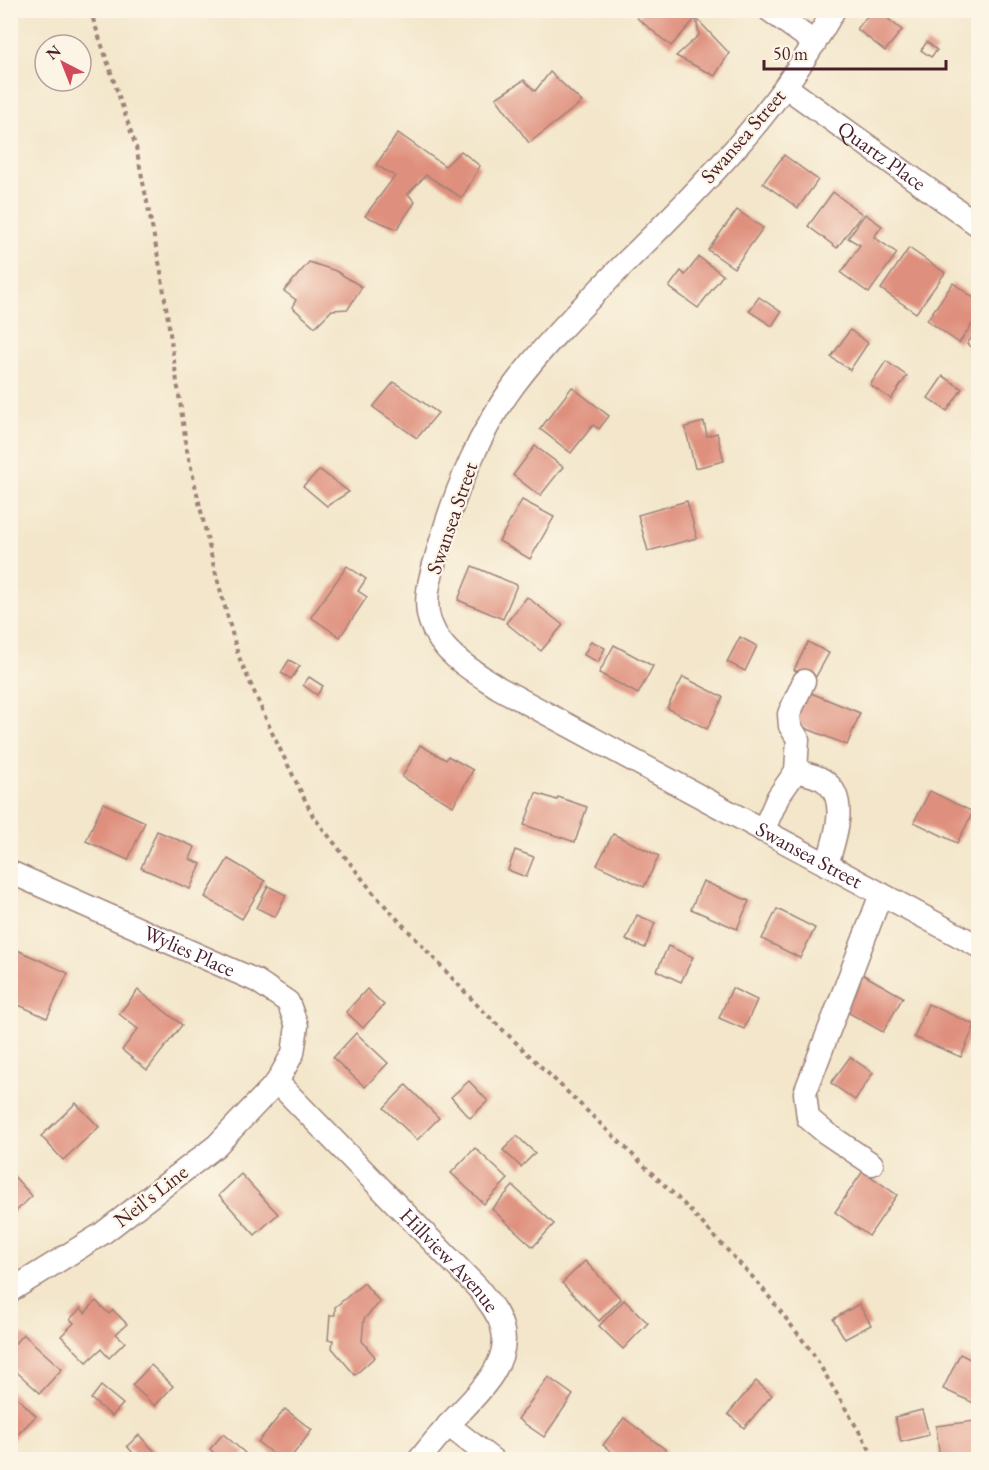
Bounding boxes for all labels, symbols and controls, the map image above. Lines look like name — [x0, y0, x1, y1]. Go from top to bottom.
north arrow — [33, 33, 93, 93]
scale bar — [764, 33, 946, 71]
text: N — [41, 40, 65, 64]
text: 50 m — [773, 42, 808, 65]
street label: Swansea Street — [694, 82, 791, 189]
street label: Quartz Place — [832, 115, 932, 196]
street label: Swansea Street — [420, 458, 483, 578]
street label: Swansea Street — [751, 815, 868, 894]
street label: Wylies Place — [140, 919, 239, 983]
street label: Neil's Line — [108, 1158, 193, 1233]
street label: Hillview Avenue — [394, 1202, 506, 1317]

